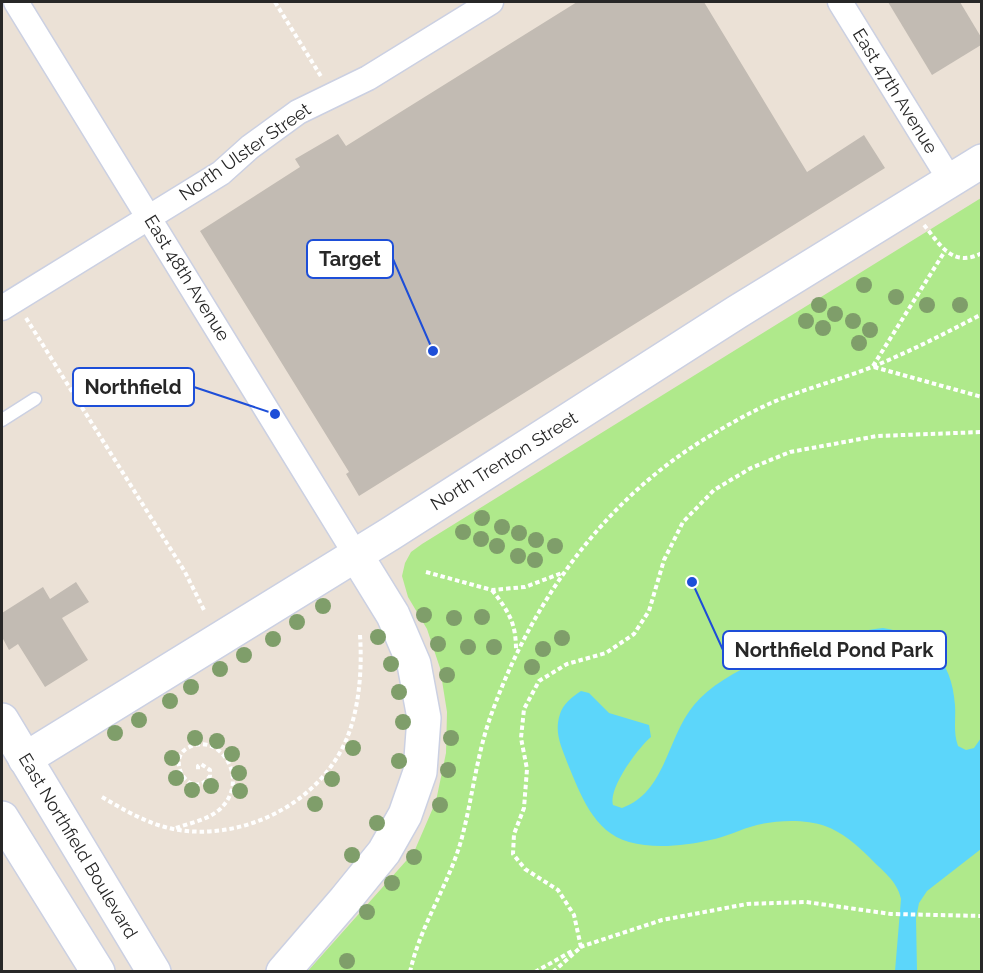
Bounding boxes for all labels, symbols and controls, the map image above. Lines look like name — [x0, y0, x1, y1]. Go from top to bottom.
street label: East 47th Avenue — [849, 24, 942, 157]
street label: North Ulster Street — [175, 98, 315, 205]
street label: East 48th Avenue — [140, 211, 235, 345]
callout: Target — [307, 240, 393, 278]
text: Target — [319, 247, 381, 271]
callout: Northfield — [73, 368, 194, 406]
text: Northfield — [84, 375, 182, 399]
street label: North Trenton Street — [426, 407, 581, 514]
callout: Northfield Pond Park — [723, 631, 946, 669]
text: Northfield Pond Park — [735, 638, 934, 662]
street label: East Northfield Boulevard — [15, 749, 142, 942]

